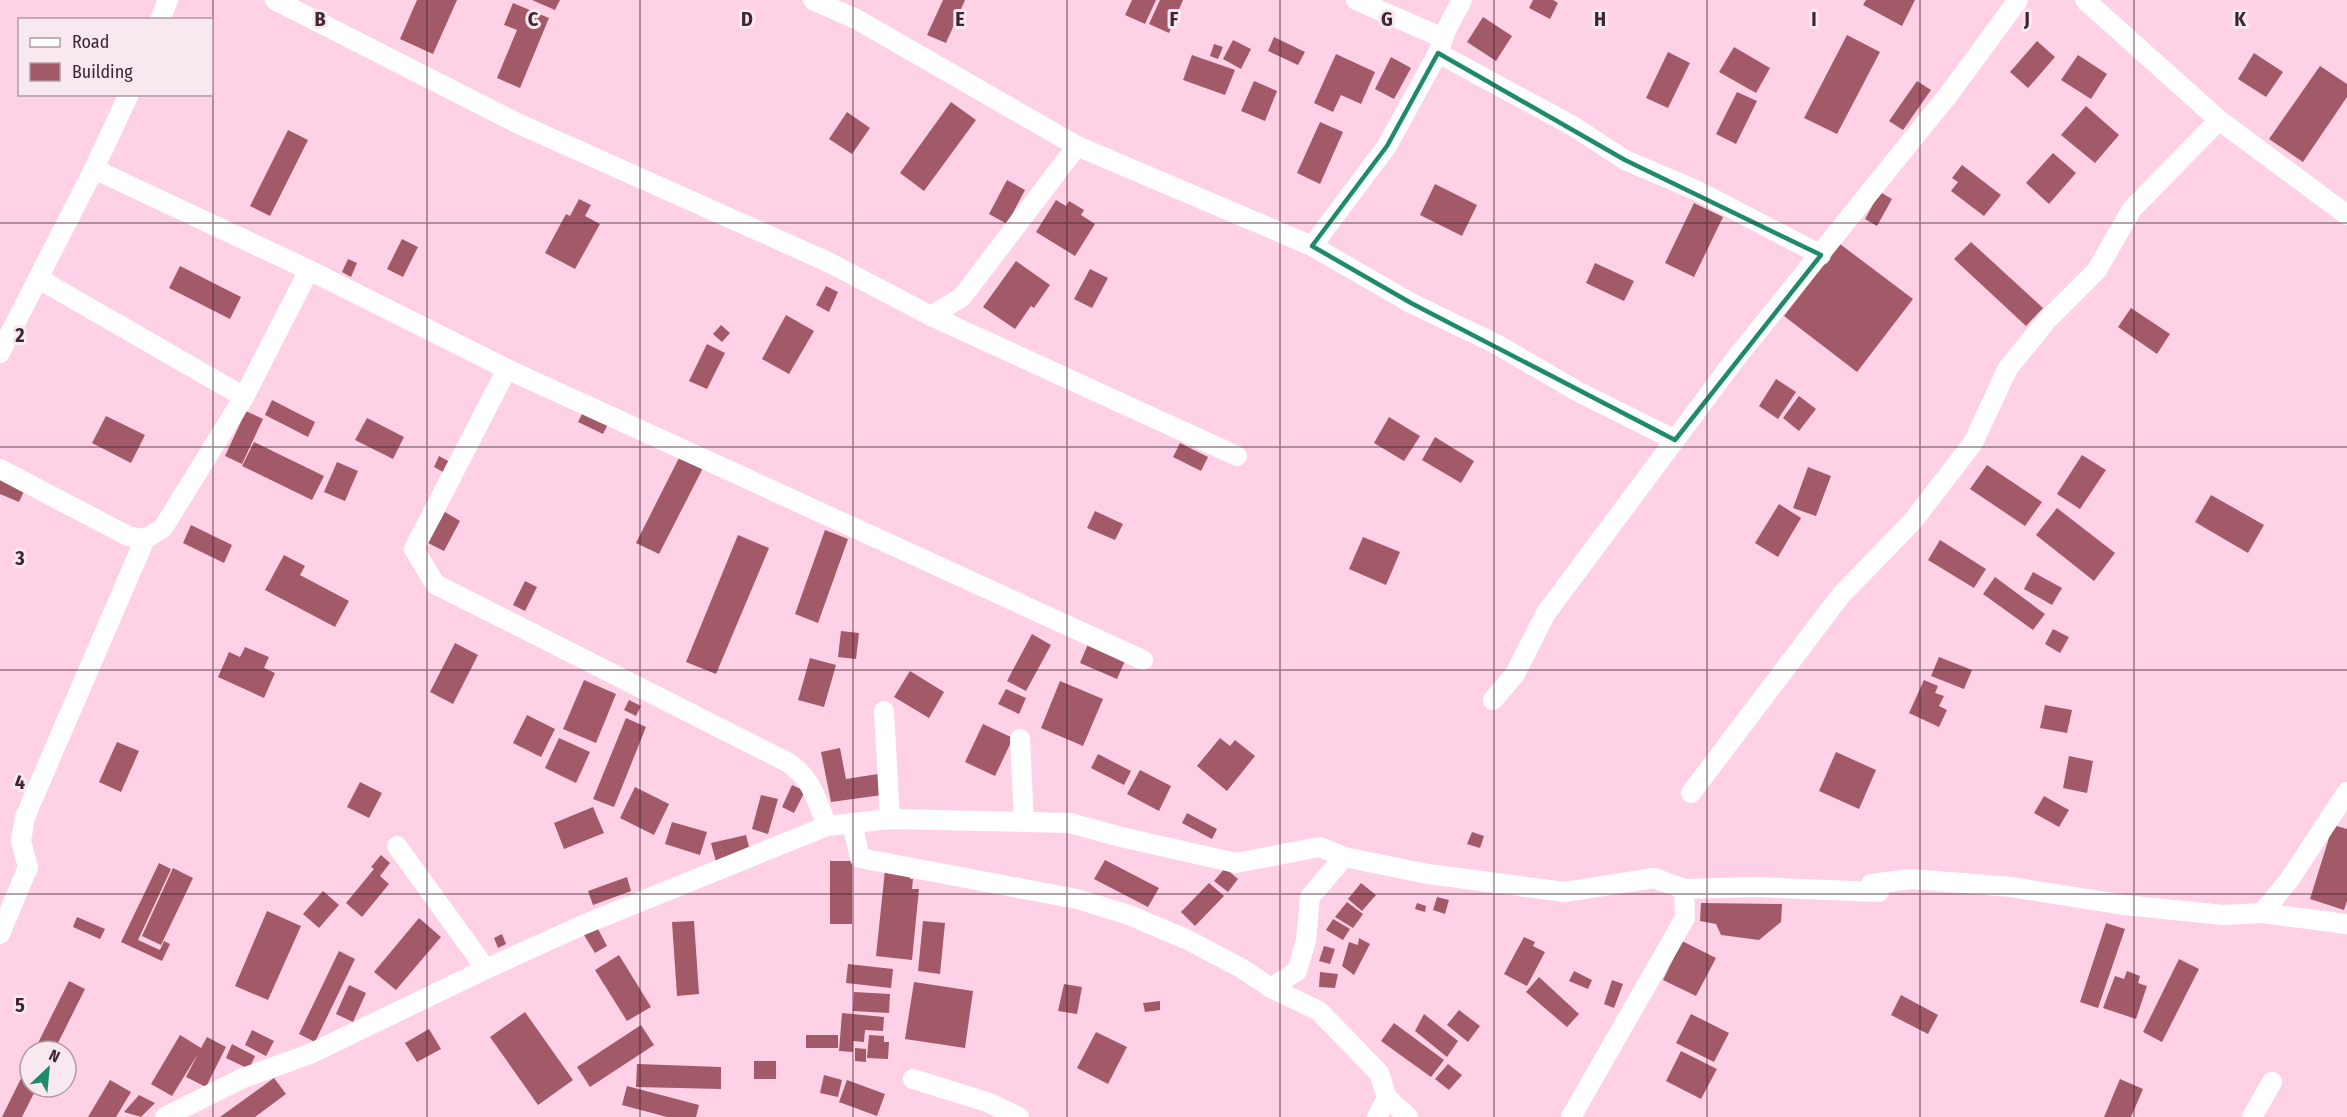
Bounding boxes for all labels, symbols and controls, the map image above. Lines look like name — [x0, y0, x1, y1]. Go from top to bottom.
text: B — [314, 7, 326, 31]
text: C — [528, 7, 539, 31]
text: D — [741, 7, 753, 31]
text: E — [955, 7, 965, 31]
text: F — [1170, 7, 1179, 31]
text: G — [1381, 7, 1393, 31]
text: H — [1594, 7, 1606, 31]
text: I — [1811, 7, 1817, 31]
text: J — [2023, 7, 2030, 31]
text: K — [2234, 7, 2246, 31]
legend — [18, 18, 213, 96]
text: Road — [72, 31, 109, 53]
text: Building — [72, 61, 133, 83]
text: 2 — [14, 323, 25, 347]
text: 3 — [14, 546, 25, 570]
text: 4 — [15, 770, 25, 794]
text: 5 — [15, 993, 25, 1017]
north arrow — [18, 1039, 78, 1099]
text: N — [46, 1045, 63, 1067]

